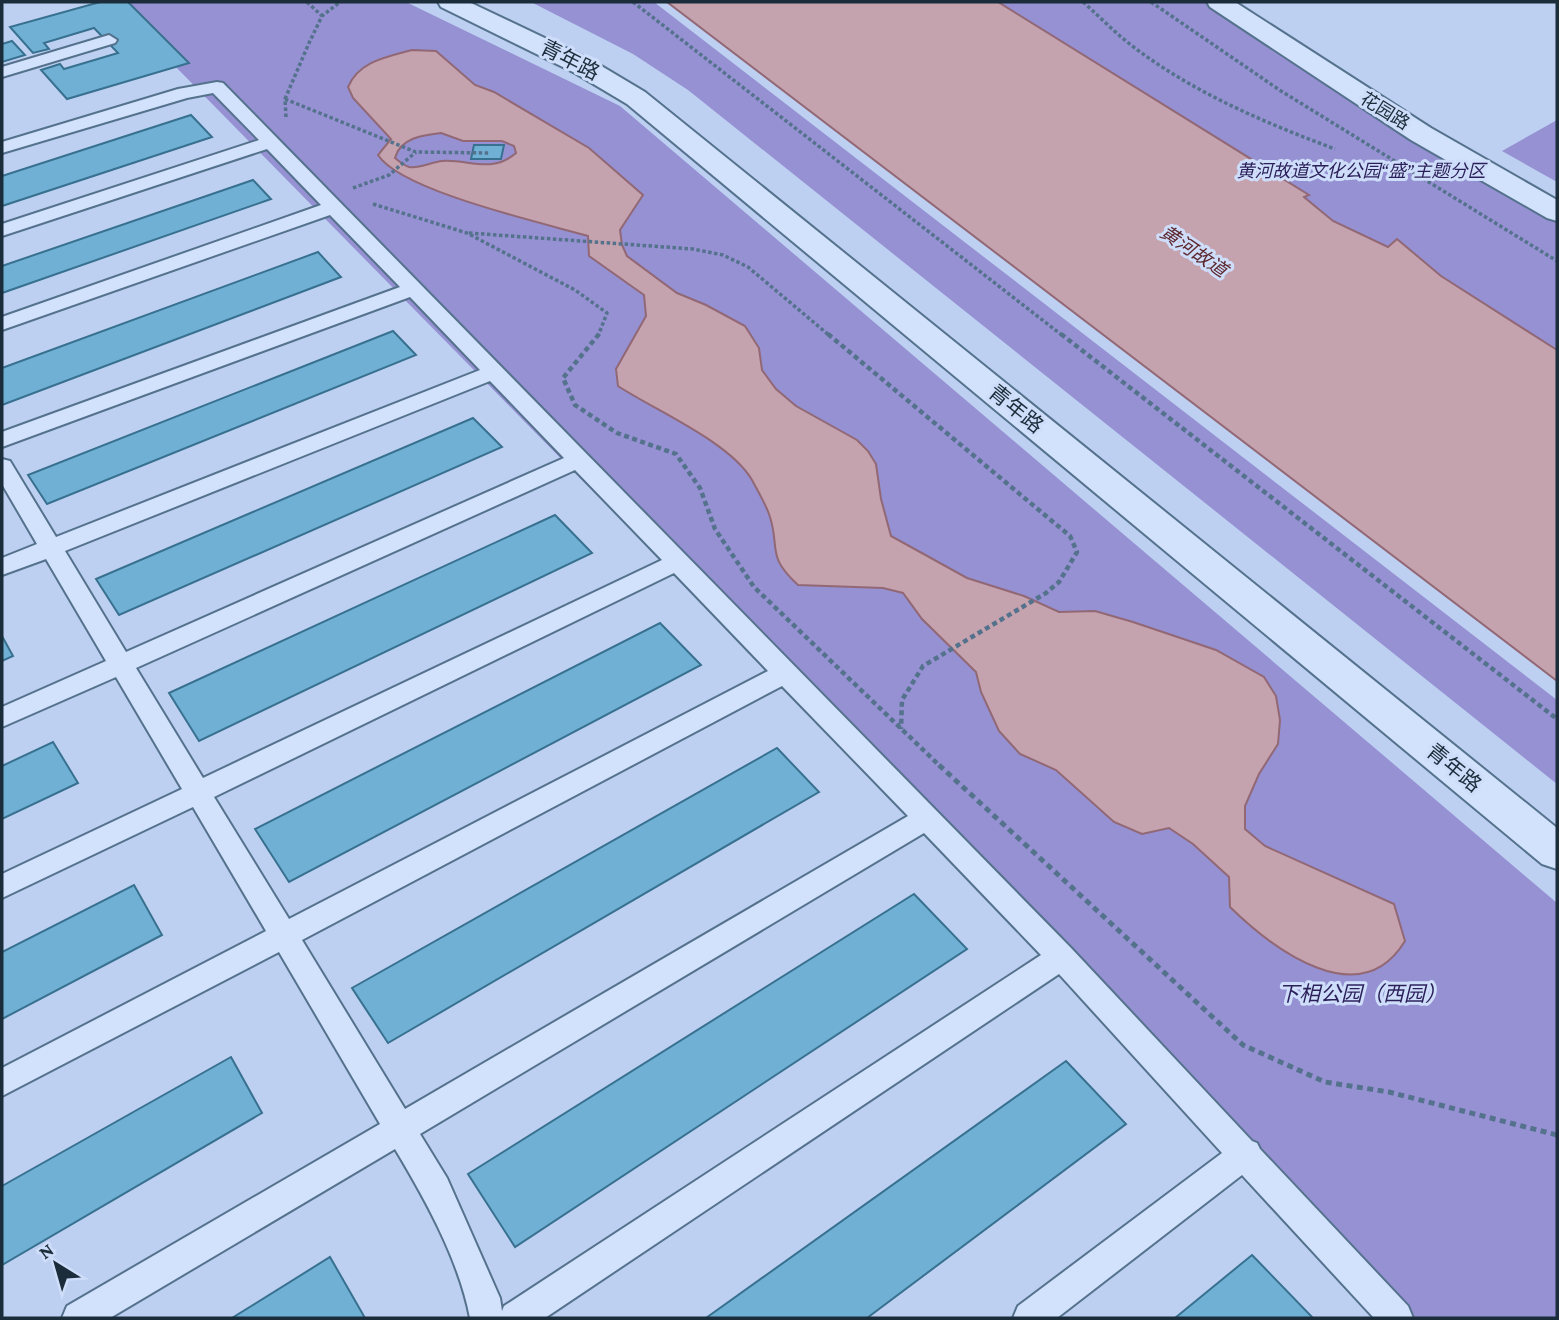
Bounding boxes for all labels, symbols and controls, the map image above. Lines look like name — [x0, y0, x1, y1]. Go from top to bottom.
street label: 青年路 — [536, 35, 604, 85]
street label: 花园路 — [1357, 88, 1413, 134]
park label: 黄河故道文化公园“盛”主题分区 — [1237, 161, 1488, 181]
water label: 黄河故道 — [1157, 221, 1234, 283]
street label: 青年路 — [984, 380, 1048, 438]
street label: 青年路 — [1422, 739, 1486, 797]
park label: 下相公园（西园） — [1278, 982, 1446, 1006]
north arrow — [21, 1229, 91, 1299]
text: N — [35, 1239, 58, 1263]

